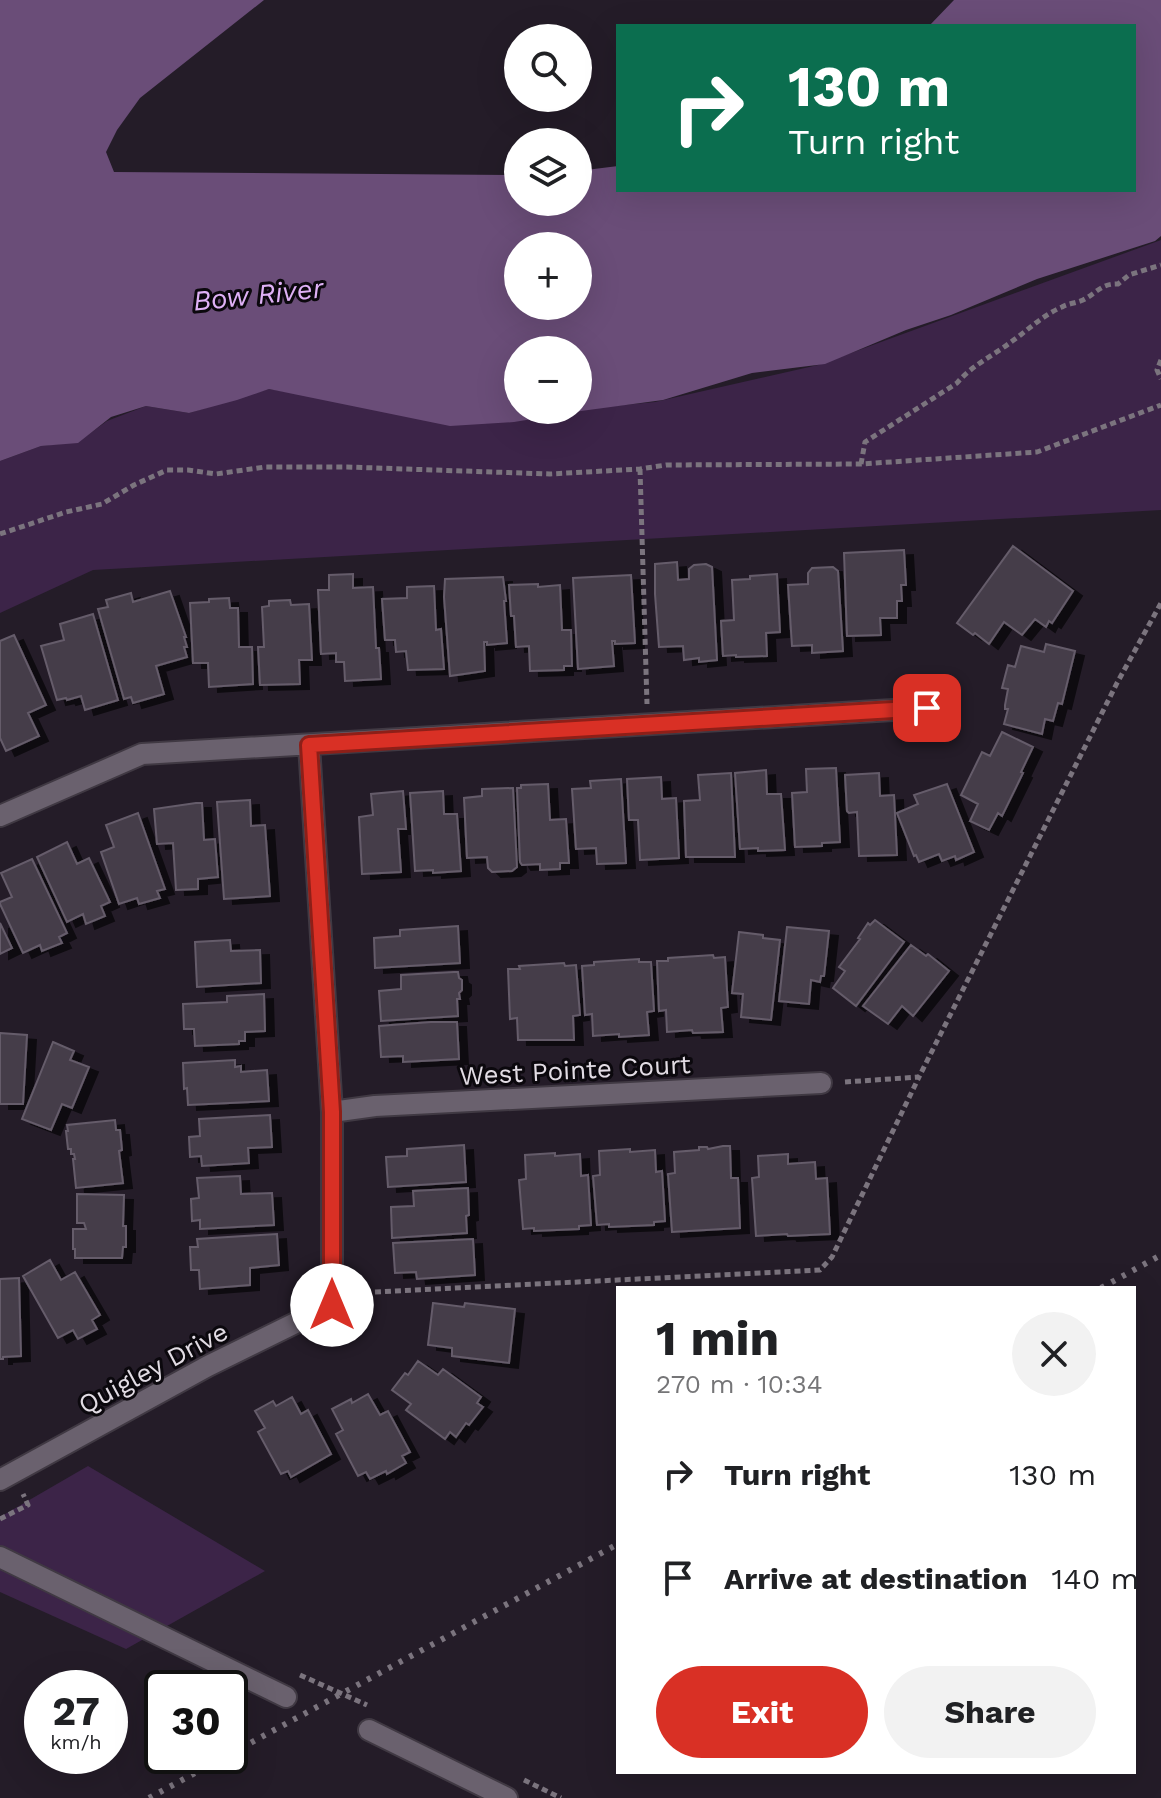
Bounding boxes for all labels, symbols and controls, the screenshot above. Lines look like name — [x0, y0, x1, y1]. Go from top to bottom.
map controls — [504, 24, 592, 424]
button: search — [504, 24, 592, 112]
text: 130 m — [788, 54, 950, 120]
icon: right — [656, 56, 760, 160]
text: Turn right — [788, 121, 959, 163]
button: layers — [504, 128, 592, 216]
button: + — [504, 232, 592, 320]
water label: Bow River — [191, 271, 326, 318]
button: − — [504, 336, 592, 424]
pin — [893, 674, 961, 742]
icon: arrive — [905, 686, 949, 730]
street label: West Pointe Court — [459, 1049, 692, 1091]
position arrow — [290, 1263, 374, 1347]
text: 1 min — [656, 1310, 779, 1367]
button: close — [1012, 1312, 1096, 1396]
street label: Quigley Drive — [73, 1316, 233, 1420]
text: 270 m · 10:34 — [656, 1369, 823, 1399]
icon: right — [656, 1452, 700, 1496]
text: Turn right — [724, 1457, 870, 1492]
text: 130 m — [1009, 1457, 1096, 1492]
icon: arrive — [656, 1556, 700, 1600]
text: Arrive at destination — [724, 1561, 1028, 1596]
text: 140 m — [1052, 1561, 1139, 1596]
button: Exit — [656, 1666, 868, 1758]
button: Share — [884, 1666, 1096, 1758]
speed limit sign: 30 — [144, 1670, 248, 1774]
text: 27 — [52, 1688, 100, 1735]
text: km/h — [50, 1730, 102, 1754]

